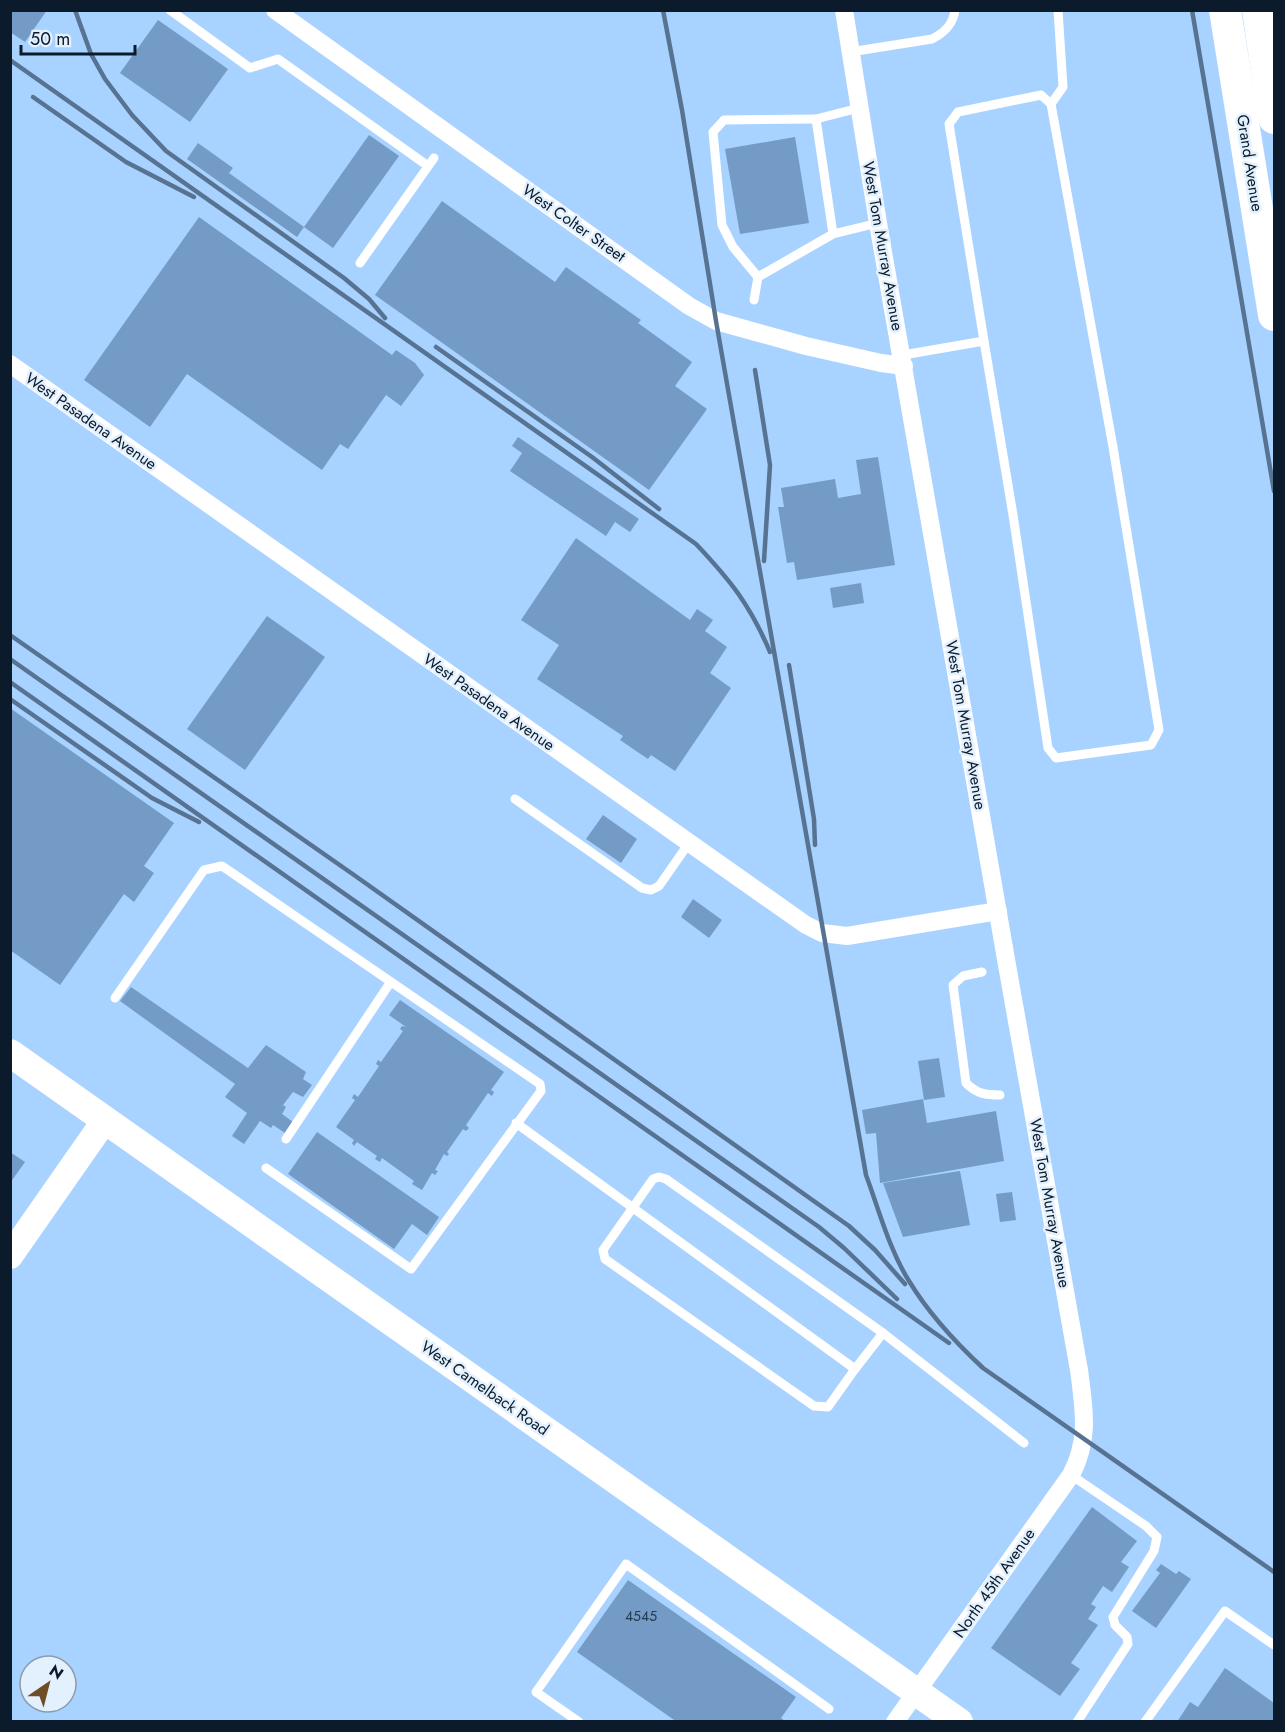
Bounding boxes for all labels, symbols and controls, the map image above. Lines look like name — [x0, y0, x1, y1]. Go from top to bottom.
scale bar — [21, 18, 135, 56]
text: 50 m — [30, 26, 70, 52]
street label: Grand Avenue — [1231, 113, 1269, 213]
street label: West Tom Murray Avenue — [857, 160, 909, 332]
street label: West Colter Street — [518, 179, 631, 267]
street label: West Pasadena Avenue — [20, 367, 162, 475]
street label: West Tom Murray Avenue — [940, 639, 992, 811]
street label: West Pasadena Avenue — [418, 648, 560, 756]
street label: West Tom Murray Avenue — [1024, 1117, 1076, 1289]
street label: West Camelback Road — [416, 1335, 554, 1441]
street label: North 45th Avenue — [948, 1524, 1040, 1642]
house number: 4545 — [625, 1606, 657, 1626]
north arrow — [18, 1654, 78, 1714]
text: N — [45, 1659, 68, 1685]

